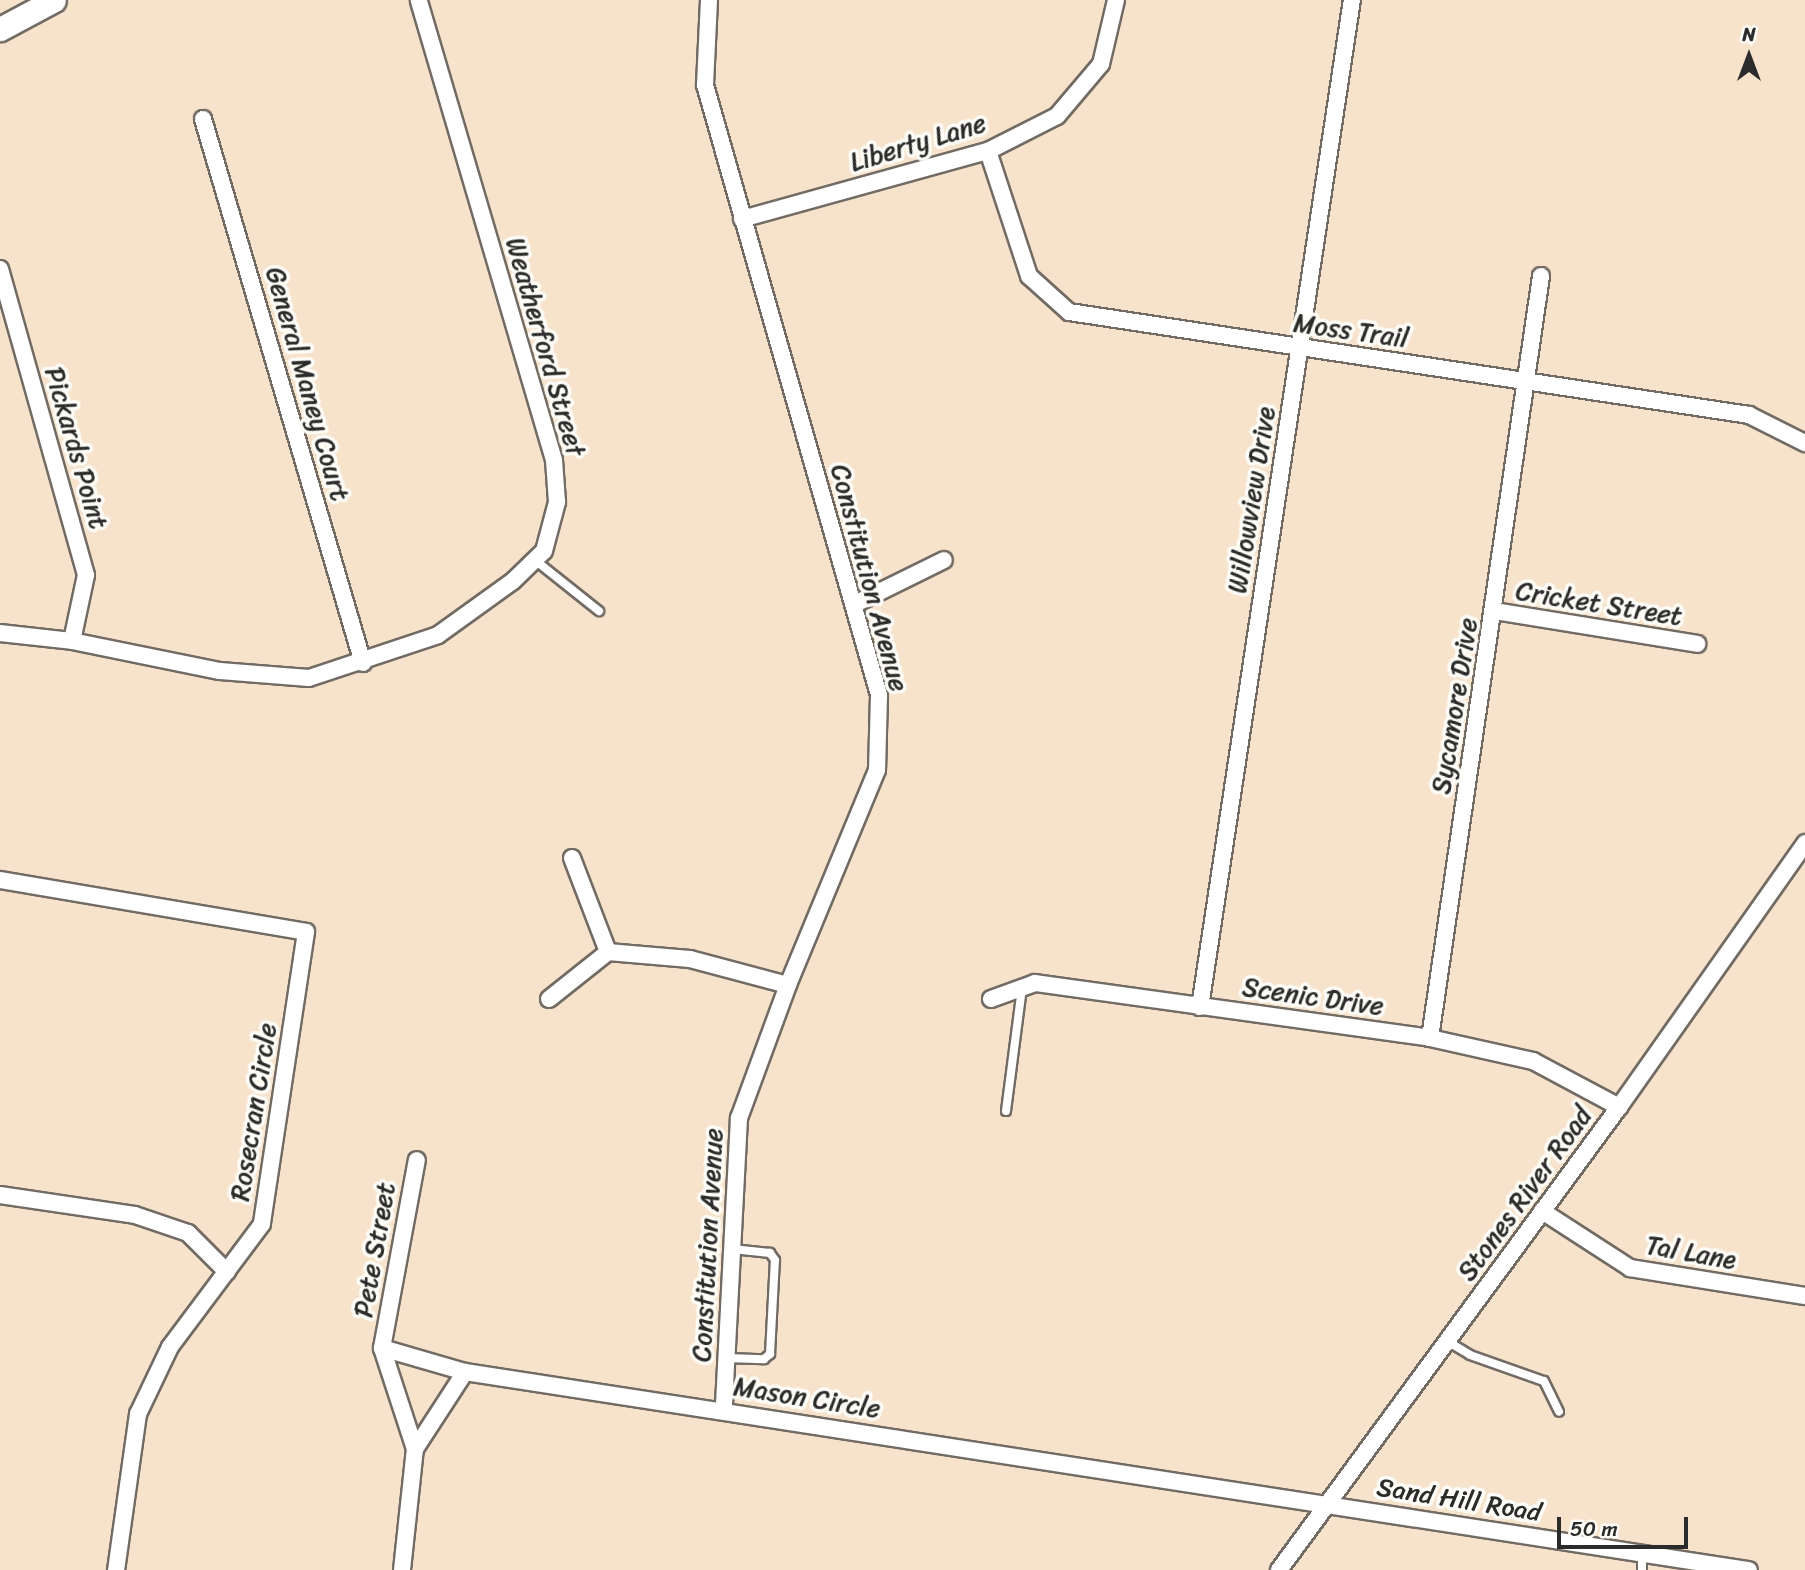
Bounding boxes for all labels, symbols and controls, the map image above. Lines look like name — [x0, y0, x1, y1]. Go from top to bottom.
text: N — [1742, 18, 1756, 51]
north arrow — [1714, 21, 1784, 91]
street label: Liberty Lane — [846, 108, 990, 178]
street label: Weatherford Street — [499, 234, 591, 460]
street label: General Maney Court — [259, 263, 355, 505]
street label: Moss Trail — [1292, 308, 1410, 354]
street label: Pickards Point — [38, 363, 114, 533]
street label: Willowview Drive — [1222, 404, 1282, 596]
street label: Constitution Avenue — [824, 461, 914, 695]
street label: Cricket Street — [1514, 575, 1684, 633]
street label: Sycamore Drive — [1426, 616, 1484, 796]
street label: Scenic Drive — [1240, 972, 1386, 1022]
street label: Rosecran Circle — [225, 1021, 283, 1203]
street label: Stones River Road — [1451, 1101, 1599, 1287]
street label: Constitution Avenue — [686, 1127, 730, 1363]
street label: Pete Street — [348, 1180, 402, 1320]
street label: Tal Lane — [1643, 1230, 1739, 1276]
street label: Mason Circle — [731, 1371, 883, 1425]
street label: Sand Hill Road — [1374, 1472, 1544, 1528]
scale bar — [1560, 1504, 1691, 1548]
text: 50 m — [1570, 1510, 1618, 1548]

